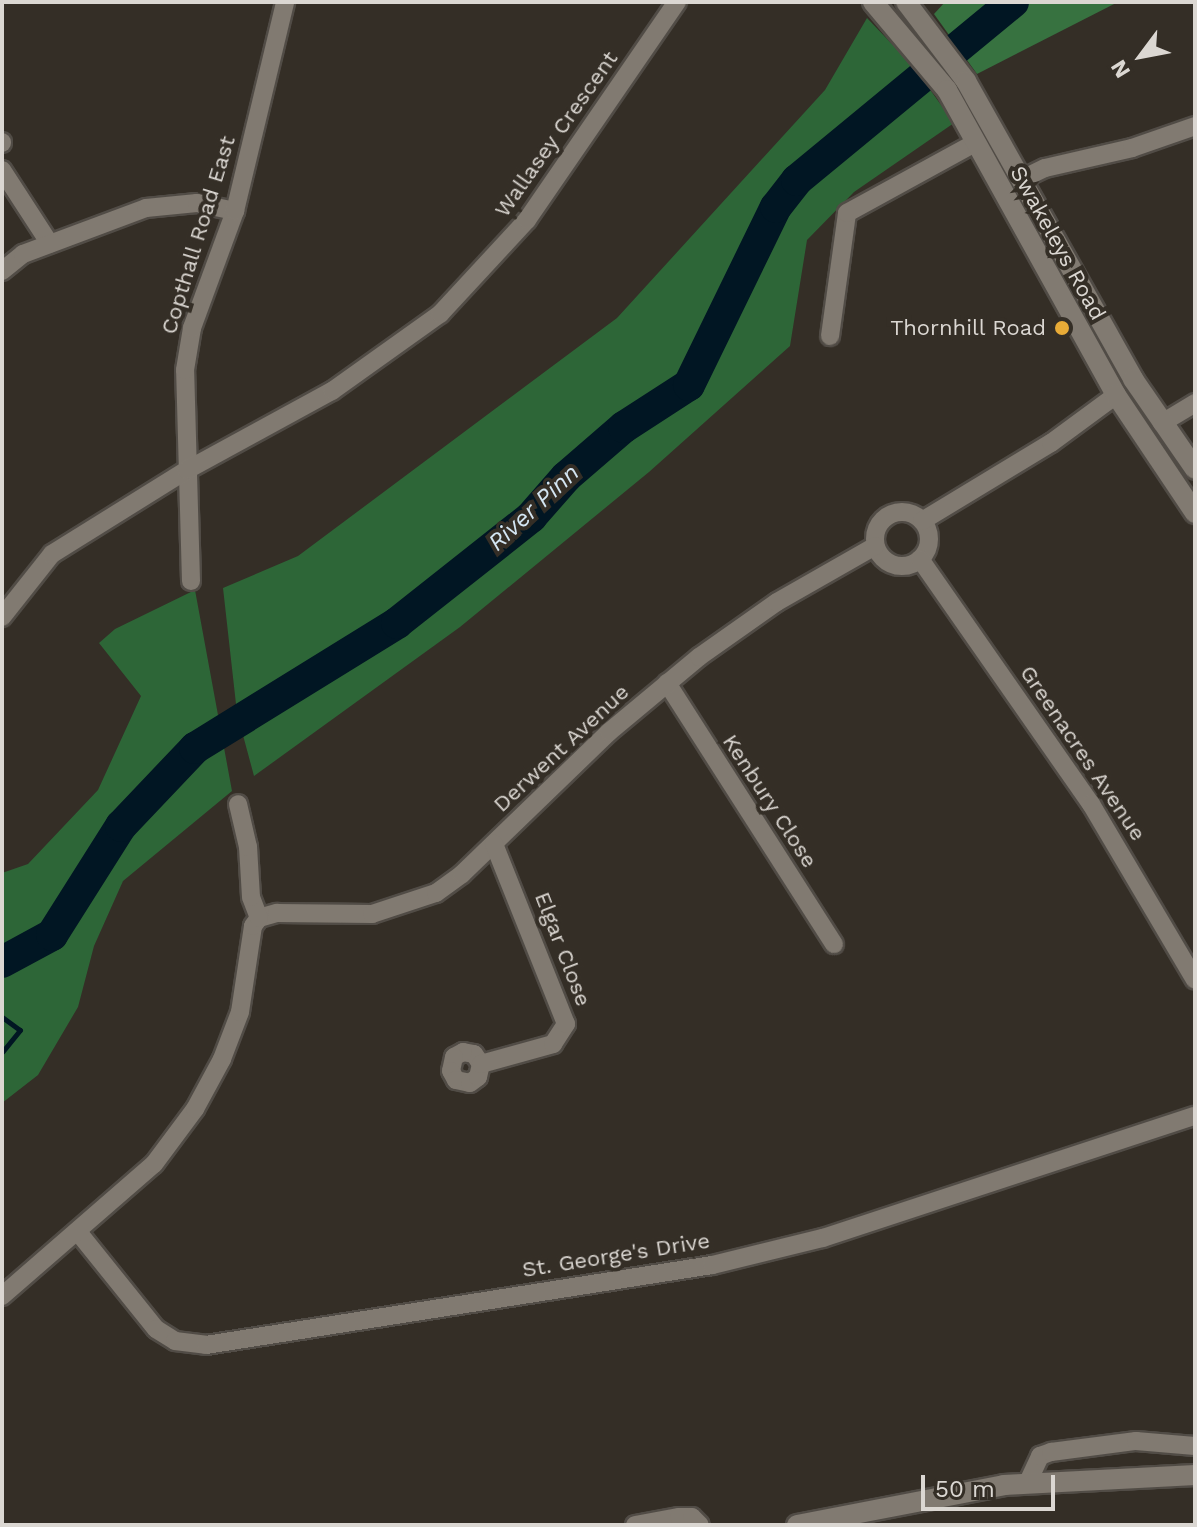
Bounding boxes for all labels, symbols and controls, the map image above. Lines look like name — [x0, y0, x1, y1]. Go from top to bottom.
north arrow — [1101, 16, 1181, 96]
street label: Wallasey Crescent — [489, 46, 623, 222]
text: N — [1105, 55, 1135, 83]
street label: Copthall Road East — [155, 132, 241, 338]
street label: Swakeleys Road — [1005, 161, 1111, 325]
place label: Thornhill Road — [890, 315, 1046, 341]
marker: Thornhill Road — [1053, 319, 1071, 337]
water label: River Pinn — [482, 458, 586, 558]
street label: Greenacres Avenue — [1014, 660, 1152, 846]
street label: Derwent Avenue — [488, 678, 634, 818]
street label: Kenbury Close — [717, 729, 823, 873]
street label: Elgar Close — [529, 888, 597, 1010]
street label: St. George's Drive — [520, 1227, 712, 1283]
scale bar — [925, 1459, 1059, 1509]
text: 50 m — [935, 1475, 995, 1503]

